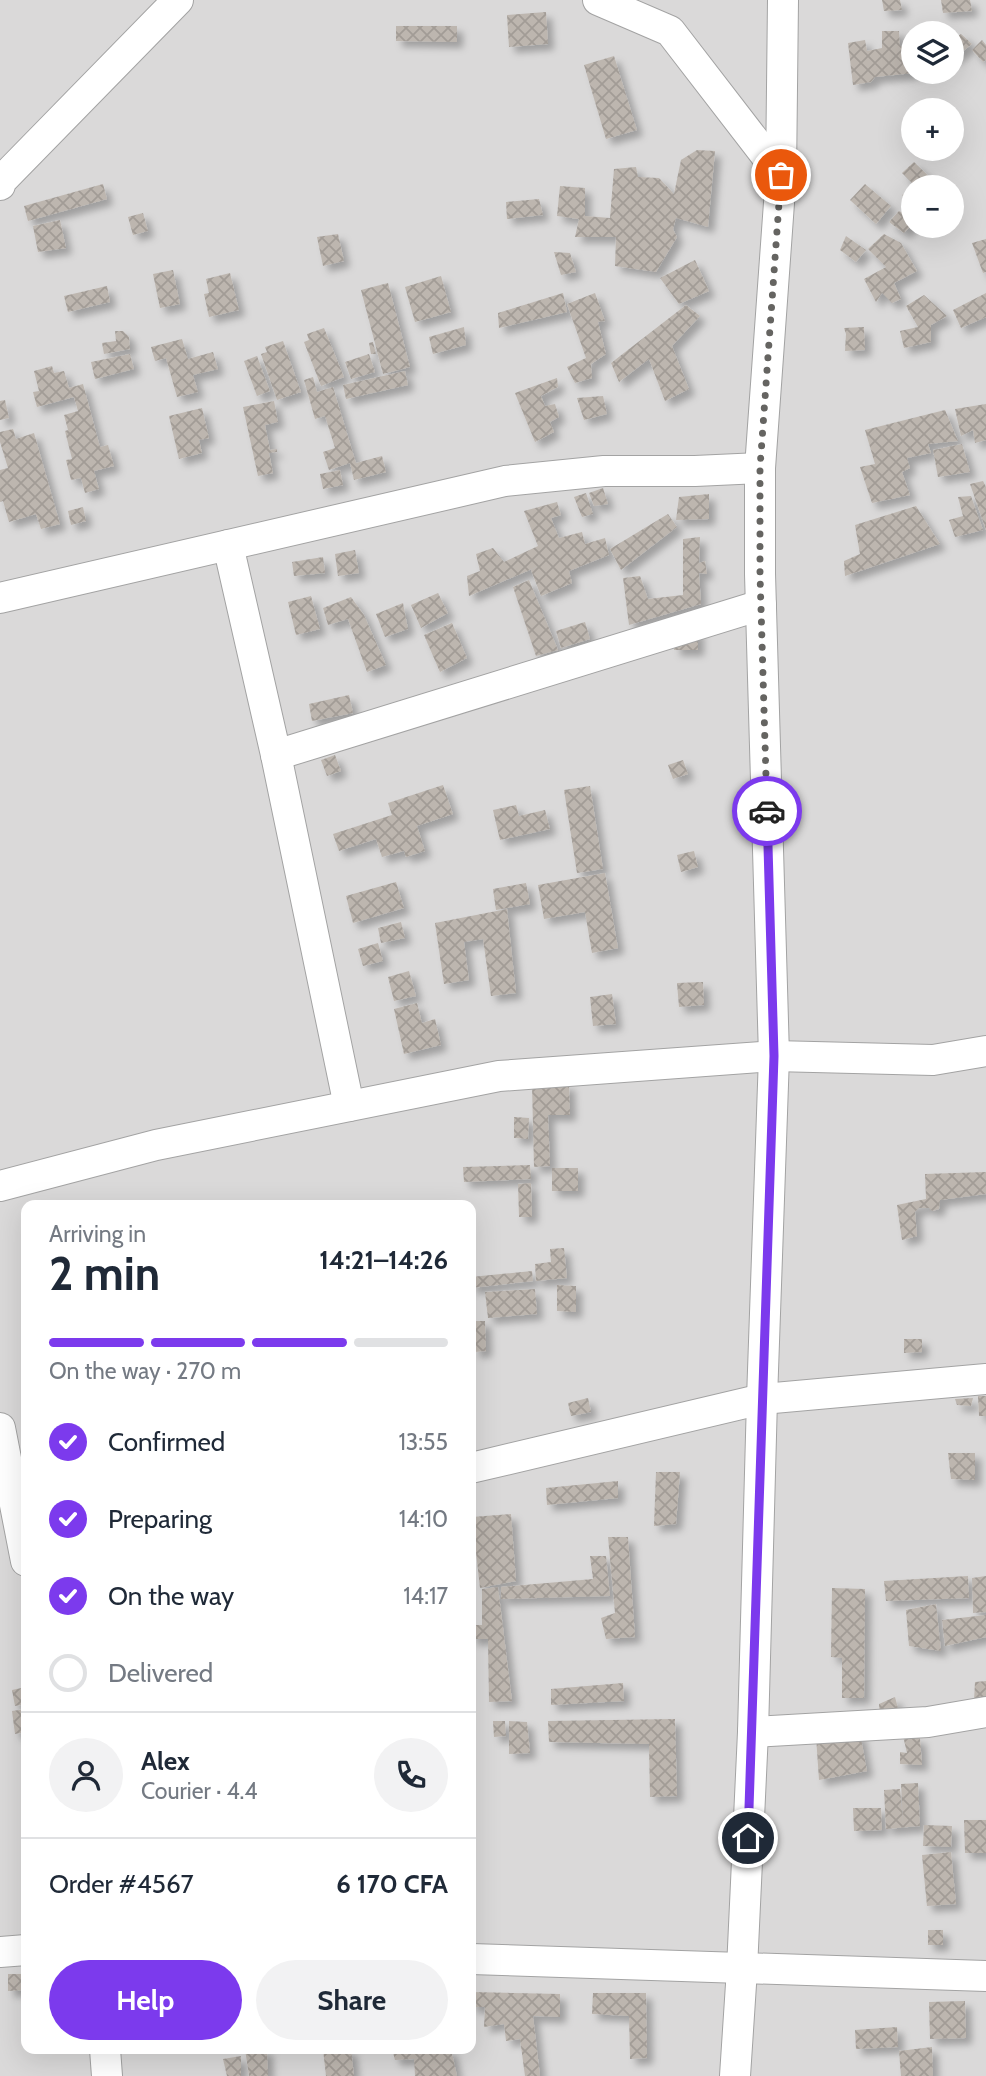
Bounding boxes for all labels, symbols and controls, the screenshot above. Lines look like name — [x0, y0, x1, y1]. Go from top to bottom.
map controls — [901, 21, 964, 238]
button: layers — [901, 21, 964, 84]
button: + — [901, 98, 964, 161]
pin — [751, 145, 811, 205]
icon: bag — [762, 156, 800, 194]
button: − — [901, 175, 964, 238]
courier — [732, 776, 802, 846]
icon: car — [748, 792, 786, 830]
text: Arriving in — [49, 1220, 146, 1248]
text: 14:21–14:26 — [319, 1244, 448, 1276]
text: 2 min — [49, 1246, 160, 1302]
text: On the way · 270 m — [49, 1357, 241, 1385]
icon: check — [49, 1423, 87, 1461]
text: Confirmed — [108, 1426, 225, 1458]
text: 13:55 — [398, 1428, 448, 1456]
icon: check — [49, 1500, 87, 1538]
text: Preparing — [108, 1503, 212, 1535]
text: 14:10 — [399, 1505, 448, 1533]
icon: check — [49, 1577, 87, 1615]
text: On the way — [108, 1580, 234, 1612]
text: 14:17 — [403, 1582, 448, 1610]
text: Delivered — [108, 1657, 213, 1689]
button: person — [49, 1738, 123, 1812]
button: phone — [374, 1738, 448, 1812]
text: Alex — [141, 1745, 190, 1777]
text: Courier · 4.4 — [141, 1777, 258, 1805]
pin — [718, 1808, 778, 1868]
icon: home — [729, 1819, 767, 1857]
text: Order #4567 — [49, 1868, 194, 1900]
text: 6 170 CFA — [336, 1868, 448, 1900]
button: Help — [49, 1960, 242, 2040]
button: Share — [256, 1960, 448, 2040]

